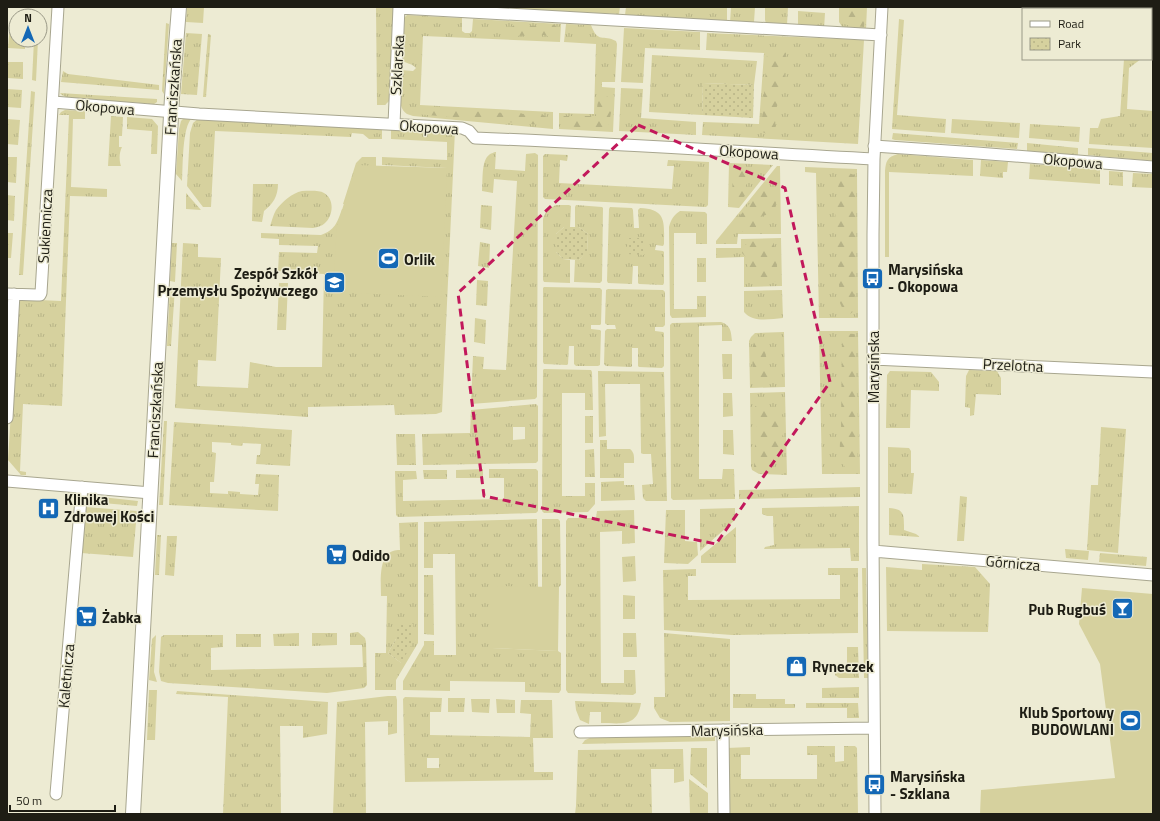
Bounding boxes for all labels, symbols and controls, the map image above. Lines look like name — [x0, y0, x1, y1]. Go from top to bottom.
north arrow — [8, 8, 48, 48]
legend — [1022, 8, 1152, 60]
text: N — [24, 10, 32, 26]
text: Road — [1058, 14, 1084, 33]
street label: Szklarska — [384, 34, 410, 96]
text: Park — [1058, 34, 1081, 53]
street label: Franciszkańska — [158, 38, 188, 136]
street label: Okopowa — [74, 93, 136, 121]
street label: Okopowa — [399, 113, 460, 141]
street label: Okopowa — [719, 138, 780, 166]
street label: Okopowa — [1042, 147, 1104, 175]
street label: Sukiennicza — [32, 188, 58, 264]
sports icon: Orlik — [376, 246, 402, 272]
place label: Orlik — [404, 248, 435, 271]
place label: Marysińska - Okopowa — [888, 258, 964, 298]
place label: Zespół Szkół Przemysłu Spożywczego — [157, 262, 318, 302]
bus stop icon: Marysińska - Okopowa — [860, 265, 886, 291]
school or university icon: Zespół Szkół Przemysłu Spożywczego — [321, 269, 347, 295]
street label: Marysińska — [862, 330, 885, 403]
street label: Przelotna — [982, 352, 1044, 378]
street label: Franciszkańska — [141, 361, 169, 459]
place label: Klinika Zdrowej Kości — [64, 488, 154, 528]
hospital icon: Klinika Zdrowej Kości — [36, 495, 62, 521]
supermarket icon: Odido — [323, 542, 349, 568]
place label: Odido — [352, 544, 390, 567]
street label: Górnicza — [985, 549, 1042, 577]
bar icon: Pub Rugbuś — [1109, 596, 1135, 622]
place label: Pub Rugbuś — [1028, 598, 1106, 621]
supermarket icon: Żabka — [74, 604, 100, 630]
place label: Żabka — [102, 606, 142, 629]
street label: Kaletnicza — [52, 642, 80, 709]
shop icon: Ryneczek — [783, 653, 809, 679]
place label: Ryneczek — [812, 655, 874, 678]
place label: Klub Sportowy BUDOWLANI — [1019, 701, 1114, 741]
sports icon: Klub Sportowy BUDOWLANI — [1117, 708, 1143, 734]
street label: Marysińska — [691, 718, 764, 742]
place label: Marysińska - Szklana — [890, 765, 966, 805]
bus stop icon: Marysińska - Szklana — [862, 772, 888, 798]
scale bar — [10, 787, 115, 813]
text: 50 m — [16, 791, 42, 810]

